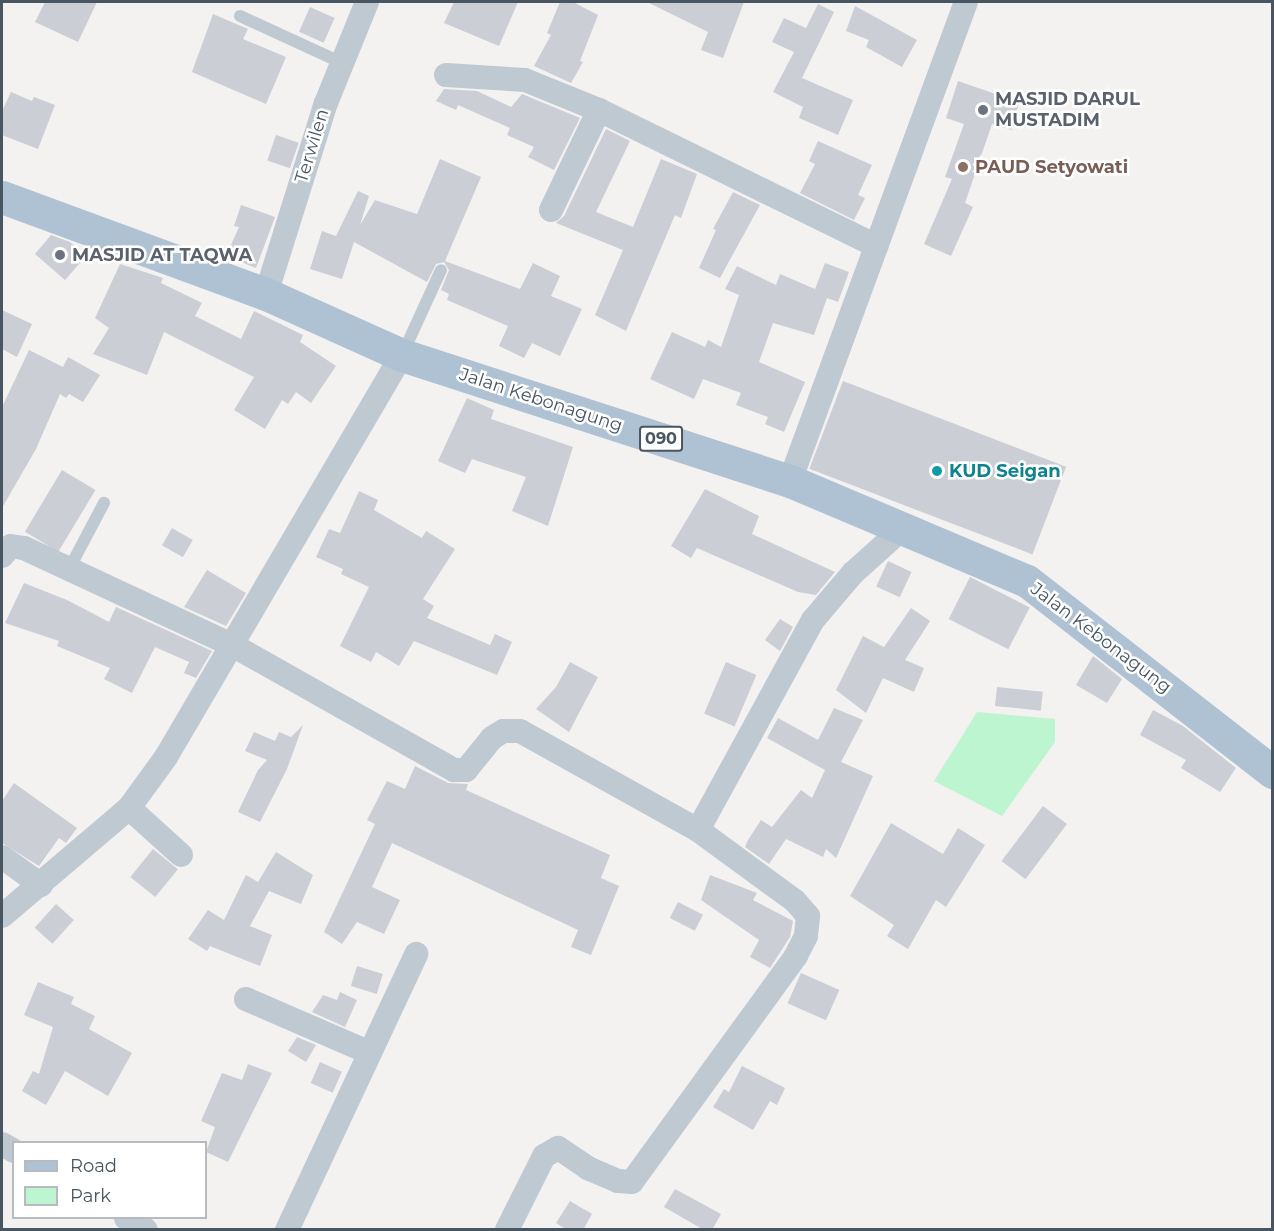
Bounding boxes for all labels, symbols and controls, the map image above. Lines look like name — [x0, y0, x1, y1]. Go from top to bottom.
place label: MASJID DARUL MUSTADIM — [995, 89, 1140, 132]
marker: MASJID DARUL MUSTADIM — [976, 103, 990, 117]
street label: Terwilen — [291, 106, 333, 186]
place label: PAUD Setyowati — [975, 156, 1128, 178]
marker: PAUD Setyowati — [956, 160, 970, 174]
place label: MASJID AT TAQWA — [72, 244, 252, 266]
marker: MASJID AT TAQWA — [53, 248, 67, 262]
street label: Jalan Kebonagung — [457, 363, 625, 437]
road number: 090 — [638, 426, 684, 452]
place label: KUD Seigan — [949, 460, 1061, 482]
marker: KUD Seigan — [930, 464, 944, 478]
street label: Jalan Kebonagung — [1026, 578, 1176, 698]
legend — [12, 1141, 207, 1219]
text: Road — [70, 1155, 117, 1177]
text: Park — [70, 1185, 111, 1207]

